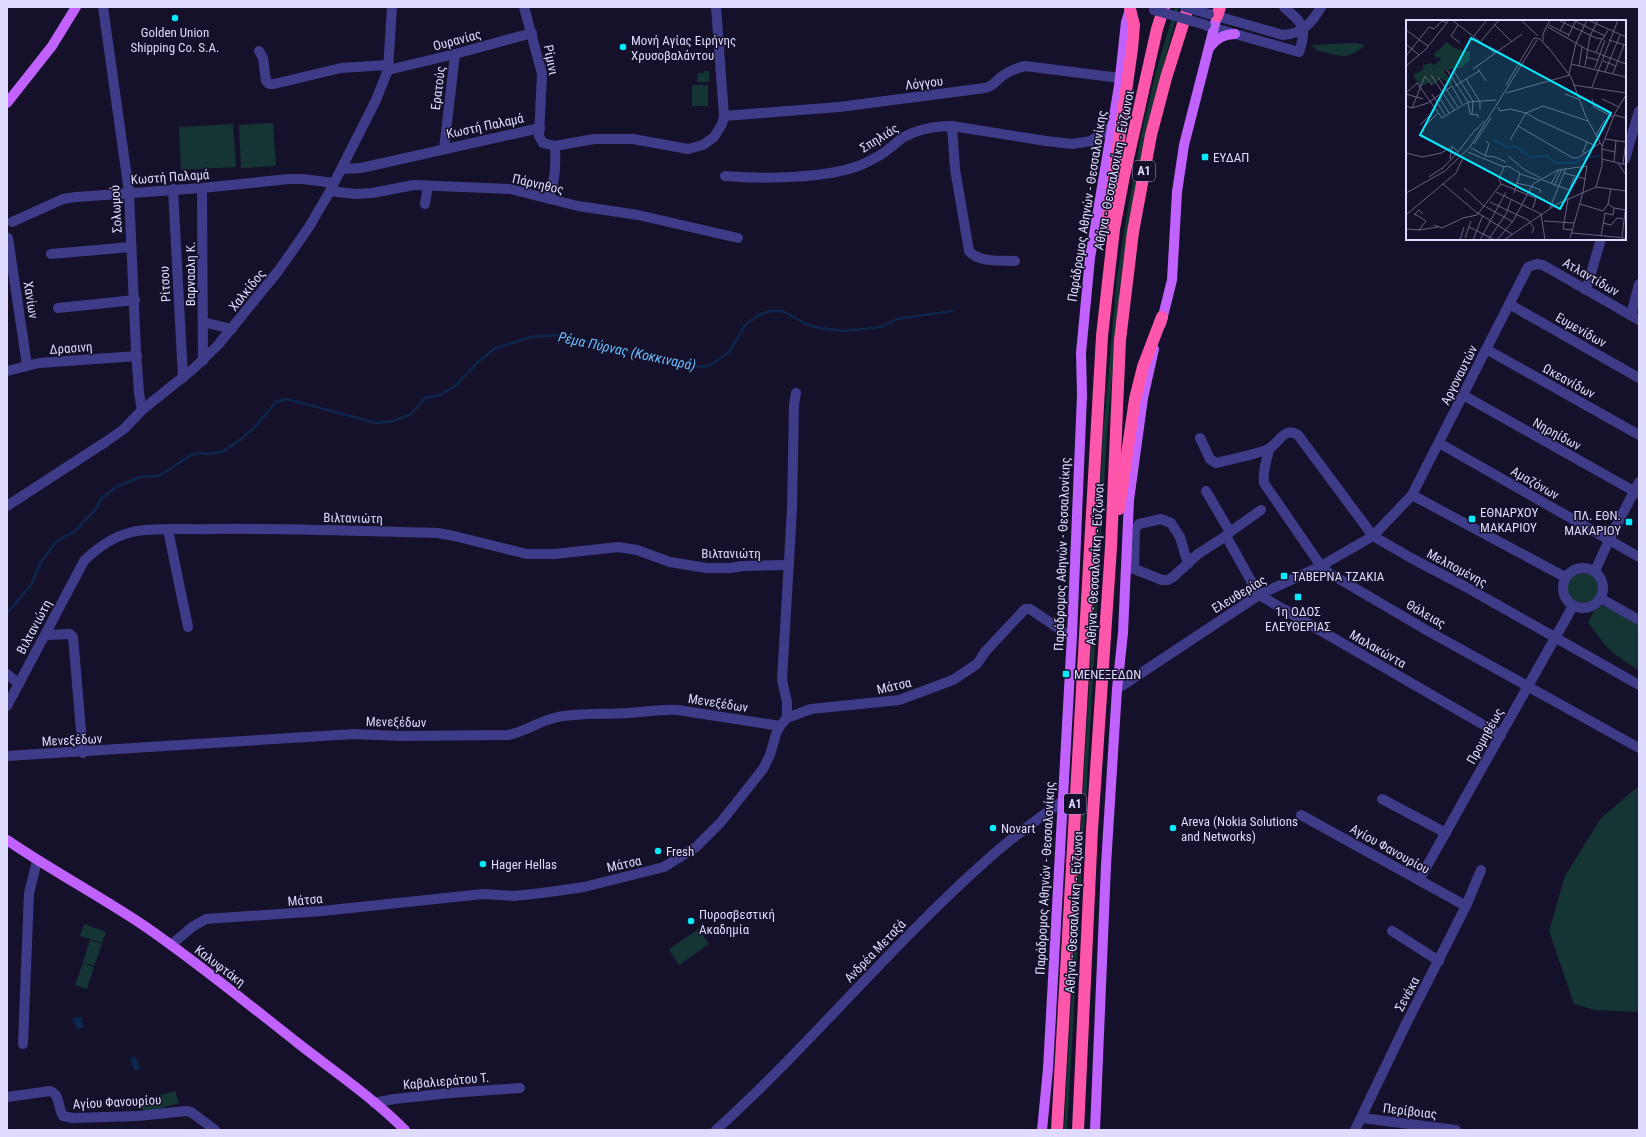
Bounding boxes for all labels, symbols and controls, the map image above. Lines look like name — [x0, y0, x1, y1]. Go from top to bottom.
marker: Golden Union Shipping Co. S.A. — [170, 13, 180, 23]
inset map — [1406, 20, 1626, 240]
place label: Golden Union Shipping Co. S.A. — [131, 25, 219, 55]
street label: Ουρανίας — [431, 26, 483, 54]
place label: Μονή Αγίας Ειρήνης Χρυσοβαλάντου — [631, 33, 736, 63]
marker: Μονή Αγίας Ειρήνης Χρυσοβαλάντου — [618, 42, 628, 52]
street label: Ρίμινι — [541, 43, 561, 77]
street label: Ερατούς — [428, 65, 448, 111]
street label: Λόγγου — [904, 73, 944, 93]
street label: Αθήνα - Θεσσαλονίκη - Εύζωνοι — [1091, 89, 1137, 251]
street label: Παράδρομος Αθηνών - Θεσσαλονίκης — [1064, 109, 1110, 303]
street label: Κωστή Παλαμά — [445, 110, 526, 142]
street label: Σπηλιάς — [857, 120, 901, 156]
place label: ΕΥΔΑΠ — [1213, 150, 1249, 165]
marker: ΕΥΔΑΠ — [1200, 152, 1210, 162]
road number: Α1 — [1133, 161, 1155, 181]
street label: Κωστή Παλαμά — [130, 167, 210, 187]
street label: Πάρνηθος — [511, 171, 565, 197]
street label: Σολωμού — [107, 185, 125, 233]
street label: Βαρνααλη Κ. — [183, 242, 198, 306]
street label: Ατλαντίδων — [1560, 255, 1622, 299]
street label: Ρίτσου — [157, 266, 173, 302]
street label: Χαλκίδος — [226, 266, 268, 314]
street label: Χανίων — [21, 280, 41, 320]
street label: Ευμενίδων — [1553, 310, 1609, 351]
water label: Ρέμα Πύρνας (Κοκκιναρά) — [557, 329, 697, 374]
street label: Δρασινη — [49, 339, 93, 357]
street label: Αργοναυτών — [1438, 342, 1481, 407]
street label: Ωκεανίδων — [1540, 361, 1598, 402]
street label: Νηρηίδων — [1530, 415, 1584, 454]
street label: Παράδρομος Αθηνών - Θεσσαλονίκης — [1051, 457, 1073, 651]
street label: Αμαζόνων — [1508, 463, 1562, 503]
street label: Αθήνα - Θεσσαλονίκη - Εύζωνοι — [1083, 482, 1107, 646]
place label: ΕΘΝΑΡΧΟΥ ΜΑΚΑΡΙΟΥ — [1480, 505, 1538, 535]
place label: ΠΛ. ΕΘΝ. ΜΑΚΑΡΙΟΥ — [1564, 508, 1621, 538]
street label: Βιλτανιώτη — [323, 510, 383, 526]
marker: ΕΘΝΑΡΧΟΥ ΜΑΚΑΡΙΟΥ — [1467, 514, 1477, 524]
marker: ΠΛ. ΕΘΝ. ΜΑΚΑΡΙΟΥ — [1624, 517, 1634, 527]
street label: Βιλτανιώτη — [701, 546, 761, 561]
street label: Μελπομένης — [1424, 546, 1490, 590]
place label: ΤΑΒΕΡΝΑ ΤΖΑΚΙΑ — [1292, 569, 1385, 584]
marker: ΤΑΒΕΡΝΑ ΤΖΑΚΙΑ — [1279, 571, 1289, 581]
street label: Ελευθερίας — [1209, 572, 1269, 616]
marker: 1η ΟΔΟΣ ΕΛΕΥΘΕΡΙΑΣ — [1293, 592, 1303, 602]
street label: Βιλτανιώτη — [13, 597, 55, 657]
street label: Θάλειας — [1404, 597, 1448, 631]
place label: 1η ΟΔΟΣ ΕΛΕΥΘΕΡΙΑΣ — [1265, 604, 1331, 634]
street label: Μαλακώντα — [1347, 627, 1409, 671]
place label: ΜΕΝΕΞΕΔΩΝ — [1074, 667, 1141, 682]
marker: ΜΕΝΕΞΕΔΩΝ — [1061, 669, 1071, 679]
street label: Μάτσα — [875, 675, 913, 697]
street label: Μενεξέδων — [687, 691, 750, 716]
street label: Προμηθέως — [1463, 705, 1507, 767]
street label: Μενεξέδων — [366, 714, 427, 731]
street label: Μενεξέδων — [41, 731, 103, 750]
street label: Παράδρομος Αθηνών - Θεσσαλονίκης — [1032, 781, 1058, 975]
road number: Α1 — [1064, 794, 1086, 814]
place label: Areva (Nokia Solutions and Networks) — [1181, 814, 1298, 844]
place label: Novart — [1001, 821, 1035, 836]
street label: Αγίου Φανουρίου — [1348, 821, 1432, 877]
marker: Novart — [988, 823, 998, 833]
marker: Areva (Nokia Solutions and Networks) — [1168, 823, 1178, 833]
street label: Αθήνα - Θεσσαλονίκη - Εύζωνοι — [1062, 830, 1086, 994]
place label: Fresh — [666, 844, 694, 859]
marker: Fresh — [653, 846, 663, 856]
street label: Μάτσα — [605, 853, 643, 875]
place label: Hager Hellas — [491, 857, 557, 872]
marker: Hager Hellas — [478, 859, 488, 869]
street label: Μάτσα — [287, 891, 324, 909]
place label: Πυροσβεστική Ακαδημία — [699, 907, 775, 937]
marker: Πυροσβεστική Ακαδημία — [686, 916, 696, 926]
street label: Ανδρέα Μεταξά — [841, 916, 910, 986]
street label: Καλυφτάκη — [192, 942, 248, 990]
street label: Σενέκα — [1392, 974, 1423, 1014]
street label: Καβαλιεράτου Τ. — [402, 1070, 490, 1092]
street label: Αγίου Φανουρίου — [72, 1092, 162, 1112]
street label: Περίβοιας — [1382, 1100, 1438, 1122]

